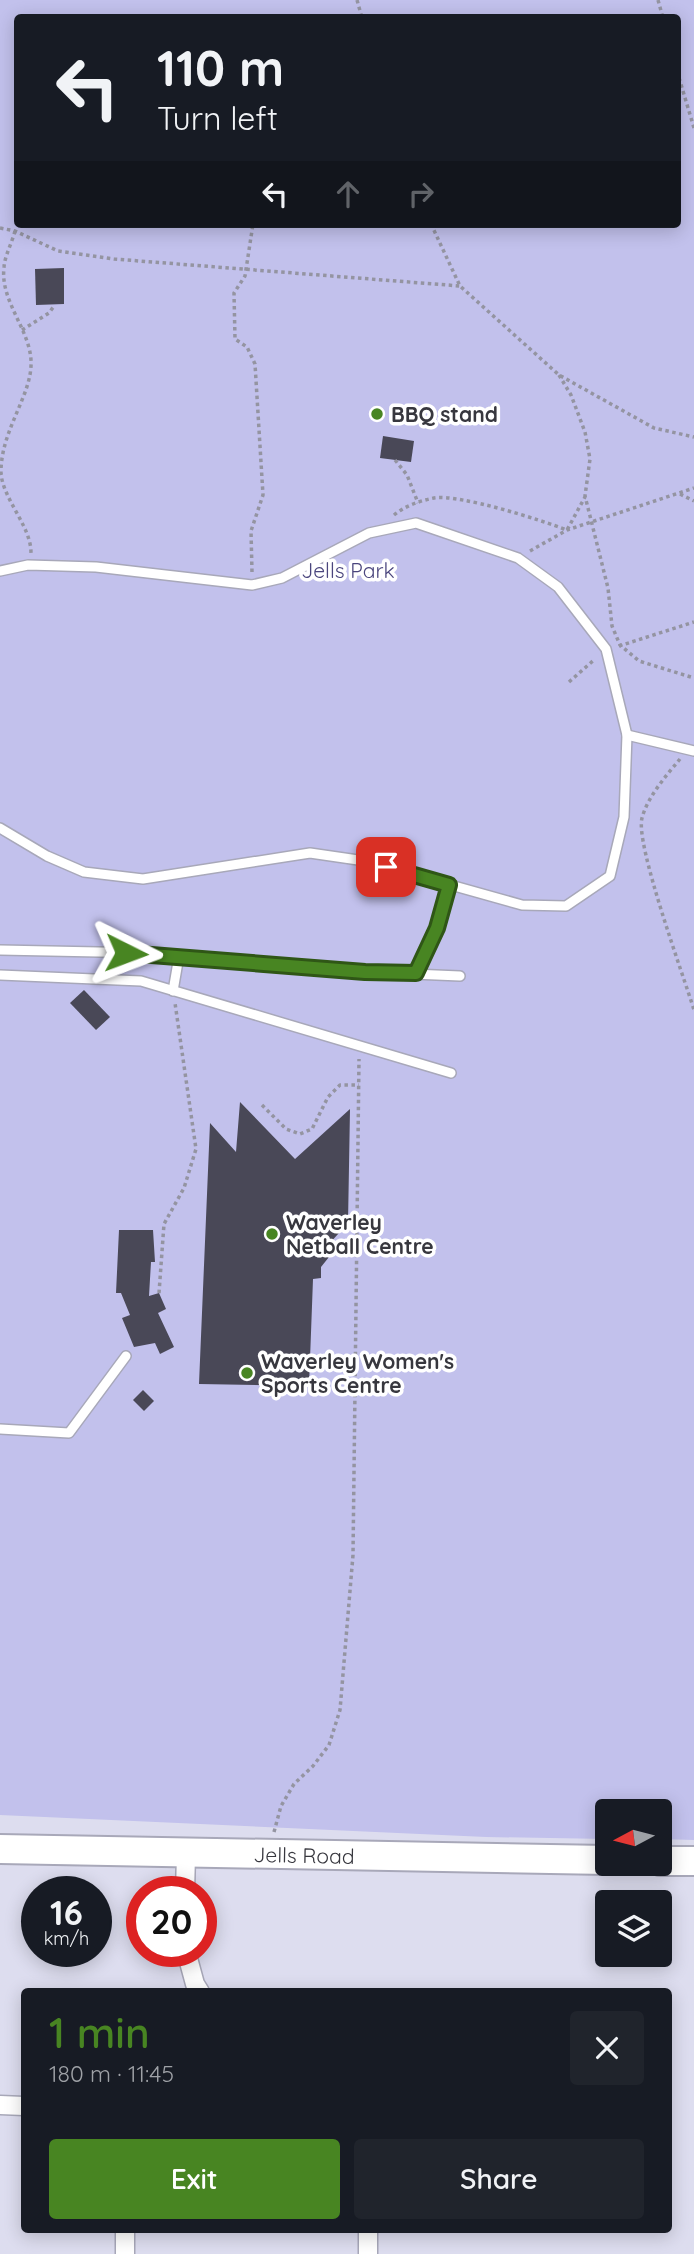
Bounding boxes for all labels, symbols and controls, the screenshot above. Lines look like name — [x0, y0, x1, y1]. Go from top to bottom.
text: 110 m — [157, 37, 284, 98]
icon: left — [42, 42, 133, 133]
text: Turn left — [157, 98, 278, 138]
icon: left — [256, 175, 294, 213]
icon: ahead — [329, 175, 367, 213]
icon: right — [402, 175, 440, 213]
place label: BBQ stand — [391, 401, 498, 427]
marker: BBQ stand — [369, 406, 385, 422]
park label: Jells Park — [301, 557, 395, 583]
pin — [356, 837, 416, 897]
icon: arrive — [367, 848, 405, 886]
position arrow — [89, 916, 163, 990]
place label: Waverley Netball Centre — [286, 1209, 434, 1259]
marker: Waverley Netball Centre — [264, 1226, 280, 1242]
place label: Waverley Women's Sports Centre — [261, 1348, 454, 1398]
marker: Waverley Women's Sports Centre — [239, 1365, 255, 1381]
north arrow — [595, 1799, 672, 1876]
map controls — [595, 1799, 672, 1967]
street label: Jells Road — [253, 1841, 355, 1869]
speed limit sign: 20 — [126, 1876, 217, 1967]
text: 16 — [50, 1890, 83, 1934]
button: layers — [595, 1890, 672, 1967]
text: km/h — [44, 1927, 89, 1950]
text: 1 min — [49, 2006, 150, 2059]
button: close — [570, 2011, 644, 2085]
text: 180 m · 11:45 — [49, 2059, 174, 2088]
button: Exit — [49, 2139, 340, 2219]
button: Share — [354, 2139, 644, 2219]

